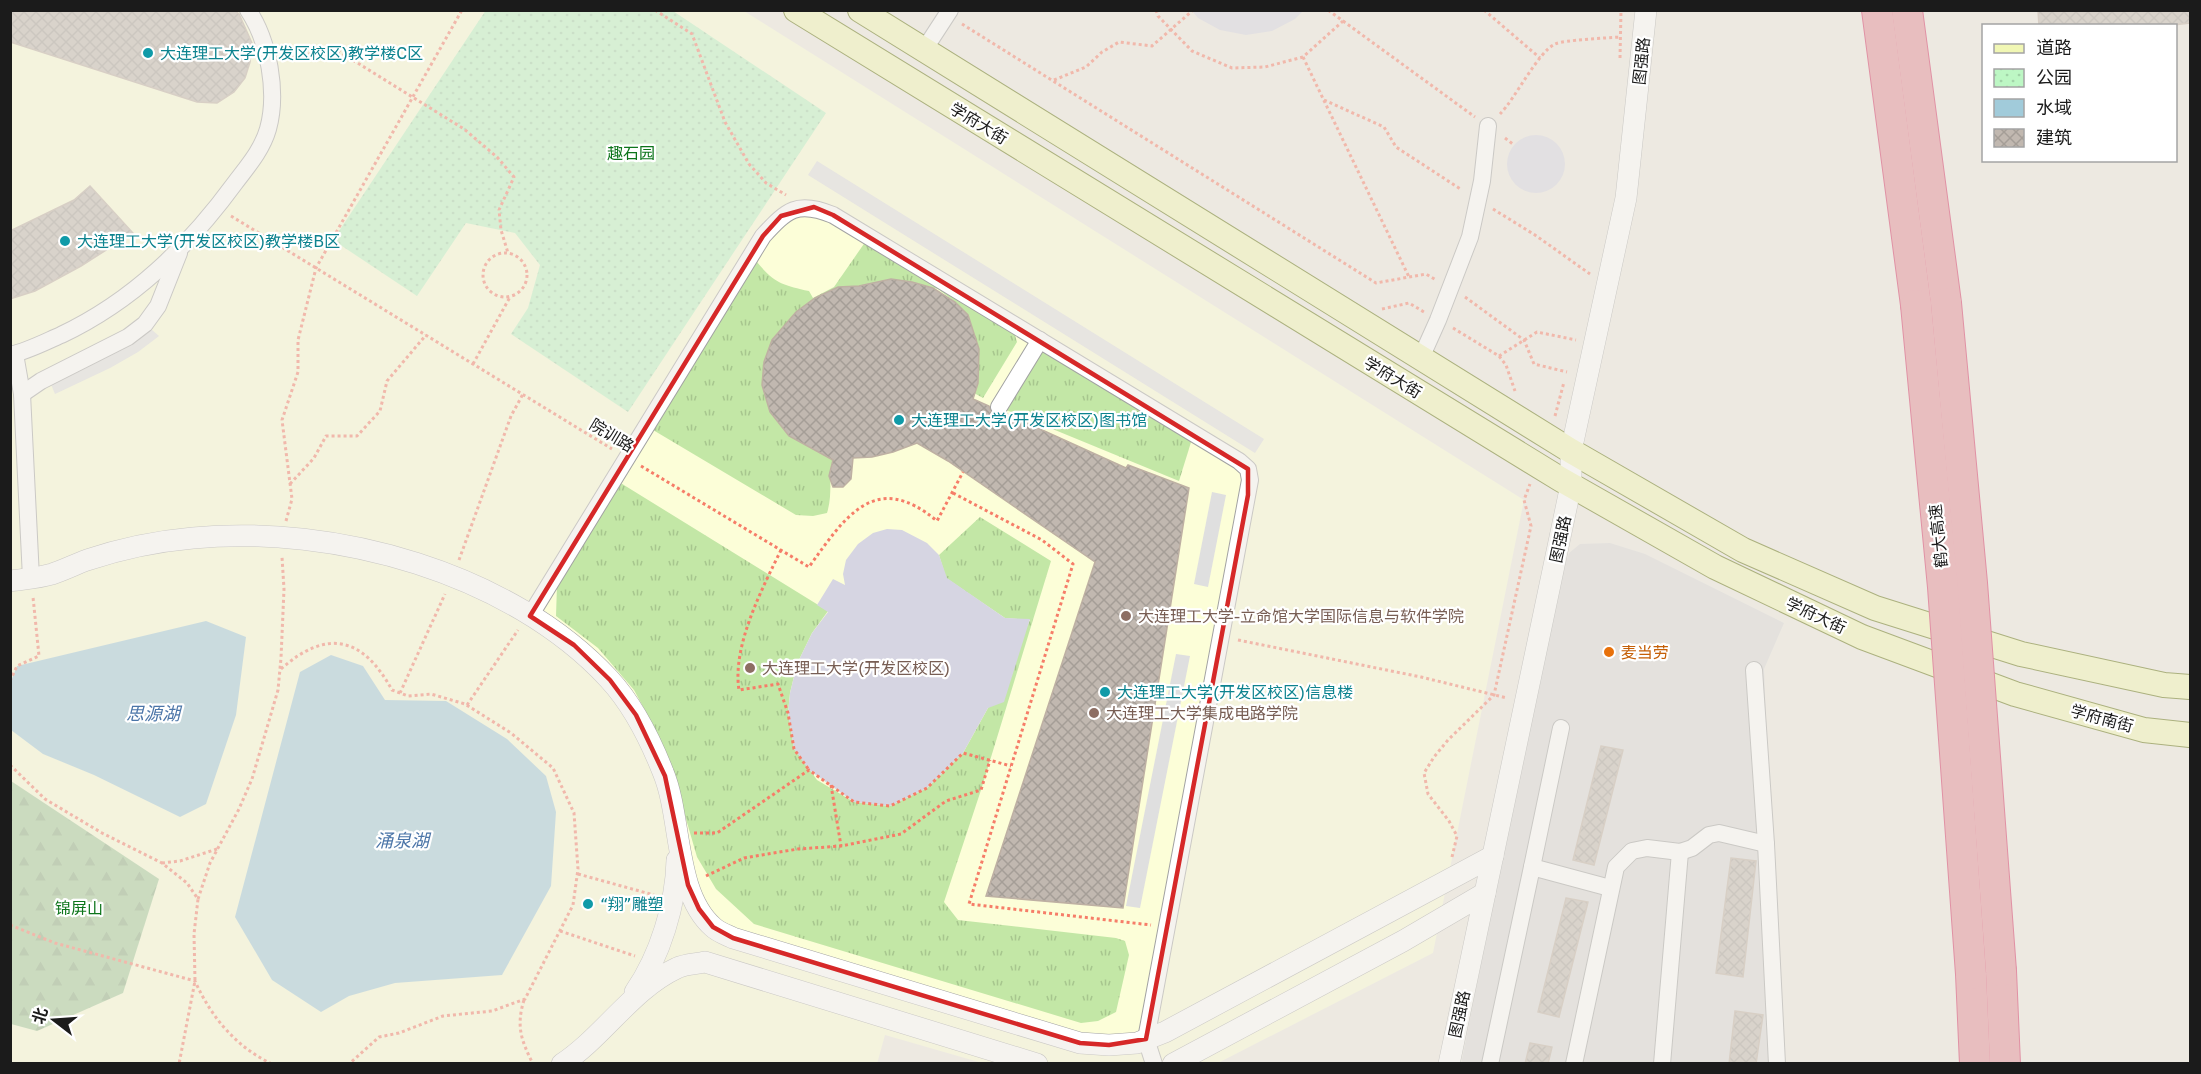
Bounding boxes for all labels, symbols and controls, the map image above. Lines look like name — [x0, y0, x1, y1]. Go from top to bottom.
legend — [1982, 24, 2177, 162]
street label: 图强路 — [1629, 36, 1653, 86]
text: 道路 — [2036, 36, 2072, 58]
place label: 大连理工大学(开发区校区)教学楼C区 — [160, 43, 423, 63]
marker: 大连理工大学(开发区校区)教学楼C区 — [141, 46, 155, 60]
text: 公园 — [2036, 66, 2072, 88]
text: 水域 — [2036, 96, 2072, 118]
street label: 学府大街 — [946, 98, 1012, 148]
text: 建筑 — [2036, 126, 2072, 148]
park label: 趣石园 — [607, 143, 655, 163]
place label: 大连理工大学(开发区校区)教学楼B区 — [77, 231, 340, 251]
marker: 大连理工大学(开发区校区)教学楼B区 — [58, 234, 72, 248]
street label: 学府大街 — [1360, 352, 1426, 402]
place label: 大连理工大学(开发区校区)图书馆 — [911, 410, 1147, 430]
marker: 大连理工大学(开发区校区)图书馆 — [892, 413, 906, 427]
street label: 院训路 — [586, 414, 638, 456]
street label: 鹤大高速 — [1925, 503, 1951, 569]
street label: 图强路 — [1545, 513, 1575, 565]
street label: 学府大街 — [1783, 592, 1849, 638]
place label: 大连理工大学-立命馆大学国际信息与软件学院 — [1138, 606, 1464, 626]
marker: 大连理工大学-立命馆大学国际信息与软件学院 — [1119, 609, 1133, 623]
place label: 麦当劳 — [1621, 642, 1669, 662]
marker: 麦当劳 — [1602, 645, 1616, 659]
place label: 大连理工大学(开发区校区) — [762, 658, 950, 678]
marker: 大连理工大学(开发区校区) — [743, 661, 757, 675]
place label: 大连理工大学(开发区校区)信息楼 — [1117, 682, 1353, 702]
marker: 大连理工大学(开发区校区)信息楼 — [1098, 685, 1112, 699]
street label: 学府南街 — [2068, 700, 2136, 736]
water label: 思源湖 — [126, 702, 183, 724]
place label: 大连理工大学集成电路学院 — [1106, 703, 1298, 723]
marker: 大连理工大学集成电路学院 — [1087, 706, 1101, 720]
water label: 涌泉湖 — [375, 829, 432, 851]
place label: “翔”雕塑 — [600, 894, 664, 914]
marker: “翔”雕塑 — [581, 897, 595, 911]
park label: 锦屏山 — [55, 898, 103, 918]
street label: 图强路 — [1444, 988, 1474, 1040]
north arrow — [24, 990, 84, 1050]
text: 北 — [28, 1005, 52, 1026]

